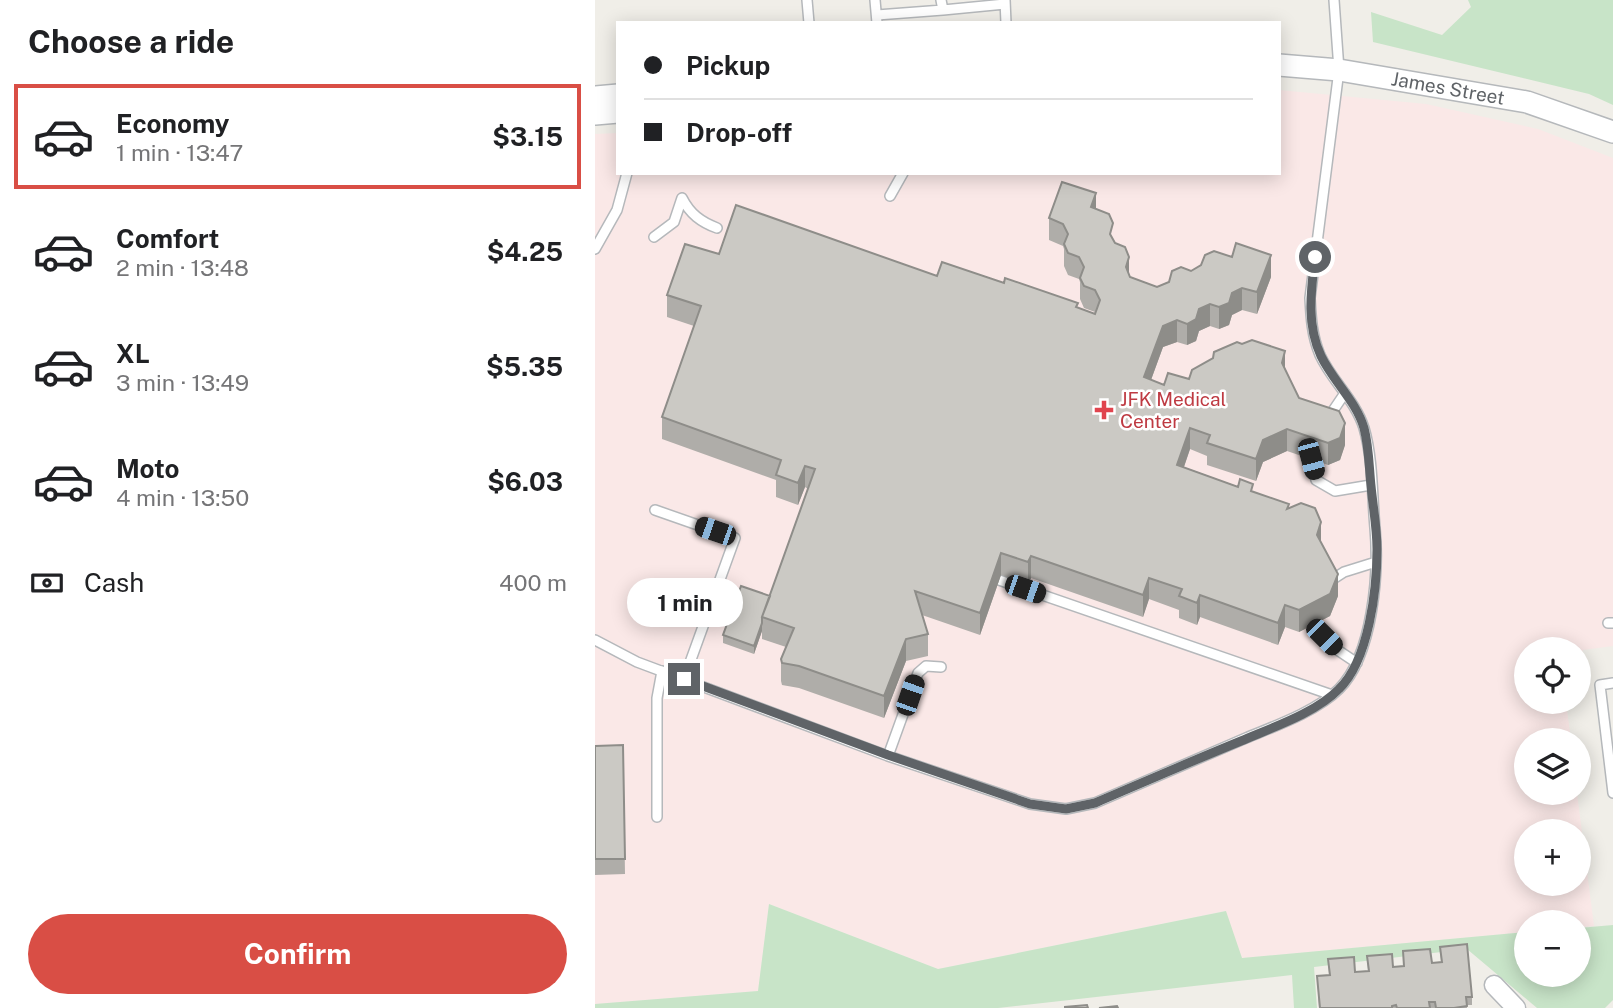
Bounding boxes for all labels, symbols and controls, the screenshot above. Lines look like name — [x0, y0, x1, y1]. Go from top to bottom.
text: Choose a ride — [28, 23, 234, 60]
text: Pickup — [686, 50, 770, 81]
street label: James Street — [1390, 67, 1506, 109]
icon: car — [32, 105, 95, 168]
text: Economy — [116, 108, 229, 139]
text: Drop-off — [686, 117, 792, 148]
text: $3.15 — [492, 121, 563, 152]
text: 1 min · 13:47 — [116, 139, 243, 166]
icon: car — [32, 220, 95, 283]
text: Comfort — [116, 223, 219, 254]
text: $4.25 — [487, 236, 563, 267]
route start — [1299, 241, 1331, 273]
text: 2 min · 13:48 — [116, 254, 249, 281]
icon: car — [32, 335, 95, 398]
text: XL — [116, 338, 150, 369]
text: $5.35 — [486, 351, 563, 382]
text: 3 min · 13:49 — [116, 369, 249, 396]
place label: JFK Medical Center — [1120, 388, 1226, 432]
marker: JFK Medical Center — [1094, 400, 1114, 420]
car — [1296, 436, 1327, 482]
icon: car — [32, 450, 95, 513]
text: Moto — [116, 453, 179, 484]
text: $6.03 — [487, 466, 563, 497]
text: 4 min · 13:50 — [116, 484, 249, 511]
car — [692, 514, 739, 548]
icon: cash — [28, 564, 66, 602]
text: Cash — [84, 567, 144, 598]
text: 400 m — [499, 569, 567, 596]
car — [1002, 572, 1049, 606]
callout: 1 min — [626, 578, 742, 626]
text: 1 min — [657, 589, 713, 616]
car — [1302, 615, 1347, 659]
map controls — [1514, 637, 1591, 987]
button: locate — [1514, 637, 1591, 714]
route end — [668, 663, 700, 695]
car — [894, 672, 927, 718]
button: layers — [1514, 728, 1591, 805]
button: + — [1514, 819, 1591, 896]
button: − — [1514, 910, 1591, 987]
button: Confirm — [28, 914, 567, 994]

